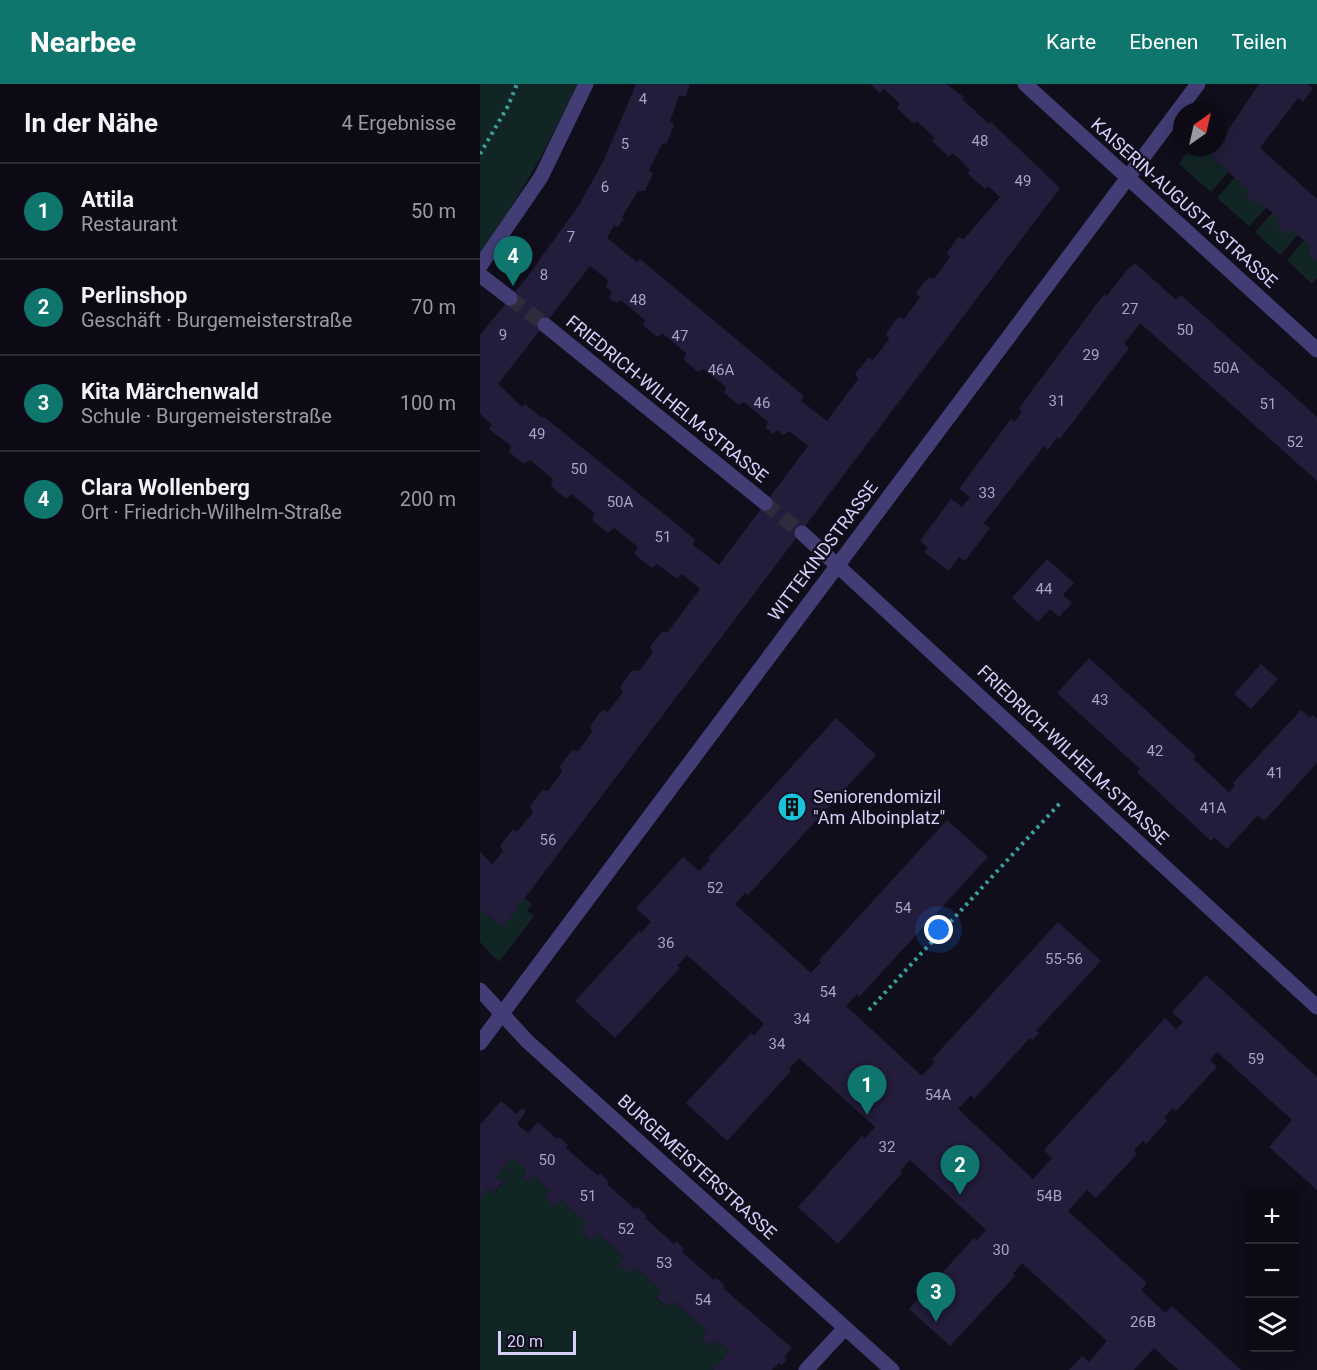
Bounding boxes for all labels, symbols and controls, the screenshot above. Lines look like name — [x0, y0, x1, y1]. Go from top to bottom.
text: Nearbee — [30, 26, 136, 59]
text: Karte — [1046, 30, 1096, 54]
text: Ebenen — [1129, 30, 1198, 54]
text: Teilen — [1231, 30, 1287, 54]
house number: 4 — [639, 90, 648, 108]
north arrow — [1173, 102, 1227, 156]
text: In der Nähe — [24, 108, 158, 138]
text: 4 Ergebnisse — [342, 111, 456, 135]
street label: KAISERIN-AUGUSTA-STRASSE — [1087, 113, 1282, 292]
house number: 48 — [972, 132, 988, 150]
house number: 5 — [621, 135, 629, 153]
house number: 49 — [1015, 172, 1031, 190]
house number: 6 — [601, 178, 609, 196]
text: Attila — [81, 187, 134, 212]
text: 1 — [38, 199, 49, 223]
text: 50 m — [411, 199, 456, 223]
text: Restaurant — [81, 212, 178, 236]
house number: 7 — [567, 228, 575, 246]
pin: 4 — [494, 236, 532, 286]
house number: 8 — [540, 266, 548, 284]
text: Perlinshop — [81, 283, 187, 308]
house number: 48 — [630, 291, 646, 309]
text: 2 — [38, 295, 49, 319]
text: 70 m — [411, 295, 456, 319]
house number: 27 — [1122, 300, 1138, 318]
text: Geschäft · Burgemeisterstraße — [81, 308, 352, 332]
street label: FRIEDRICH-WILHELM-STRASSE — [562, 311, 772, 487]
house number: 50 — [1177, 321, 1193, 339]
house number: 9 — [499, 326, 507, 344]
house number: 47 — [672, 327, 688, 345]
house number: 29 — [1083, 346, 1099, 364]
house number: 50A — [1213, 359, 1240, 377]
house number: 46A — [708, 361, 735, 379]
text: Kita Märchenwald — [81, 379, 259, 404]
text: 3 — [38, 391, 49, 415]
text: 100 m — [400, 391, 456, 415]
house number: 31 — [1049, 392, 1065, 410]
house number: 46 — [754, 394, 770, 412]
house number: 51 — [1260, 395, 1276, 413]
text: Schule · Burgemeisterstraße — [81, 404, 332, 428]
house number: 49 — [529, 425, 545, 443]
house number: 52 — [1287, 433, 1303, 451]
house number: 50 — [571, 460, 587, 478]
text: Clara Wollenberg — [81, 475, 250, 500]
street label: WITTEKINDSTRASSE — [763, 477, 882, 625]
house number: 33 — [979, 484, 995, 502]
text: 4 — [38, 487, 49, 511]
text: 200 m — [400, 487, 456, 511]
house number: 50A — [607, 493, 634, 511]
text: Ort · Friedrich-Wilhelm-Straße — [81, 500, 342, 524]
house number: 51 — [655, 528, 671, 546]
house number: 44 — [1036, 580, 1053, 598]
street label: FRIEDRICH-WILHELM-STRASSE — [974, 661, 1173, 849]
house number: 43 — [1092, 691, 1108, 709]
house number: 42 — [1147, 742, 1163, 760]
house number: 41 — [1267, 764, 1283, 782]
place label: Seniorendomizil "Am Alboinplatz" — [813, 786, 945, 828]
building icon: Seniorendomizil "Am Alboinplatz" — [776, 791, 808, 823]
house number: 41A — [1200, 799, 1227, 817]
house number: 56 — [540, 831, 556, 849]
house number: 52 — [707, 879, 723, 897]
house number: 54 — [895, 899, 912, 917]
your location — [924, 915, 953, 944]
house number: 36 — [658, 934, 674, 952]
house number: 55-56 — [1045, 950, 1083, 968]
house number: 54 — [820, 983, 837, 1001]
house number: 34 — [794, 1010, 811, 1028]
house number: 34 — [769, 1035, 786, 1053]
house number: 59 — [1248, 1050, 1264, 1068]
pin: 1 — [848, 1066, 886, 1115]
house number: 54A — [925, 1086, 952, 1104]
street label: BURGEMEISTERSTRASSE — [614, 1090, 781, 1243]
house number: 32 — [879, 1138, 895, 1156]
pin: 2 — [940, 1146, 980, 1195]
house number: 50 — [539, 1151, 555, 1169]
house number: 51 — [580, 1187, 596, 1205]
house number: 54B — [1036, 1187, 1062, 1205]
map controls — [1245, 1190, 1299, 1352]
button: + — [1245, 1190, 1299, 1244]
house number: 52 — [618, 1220, 634, 1238]
house number: 30 — [993, 1241, 1009, 1259]
button: − — [1245, 1244, 1299, 1298]
house number: 53 — [656, 1254, 672, 1272]
pin: 3 — [916, 1272, 956, 1322]
house number: 54 — [695, 1291, 712, 1309]
button: layers — [1245, 1298, 1299, 1352]
house number: 26B — [1130, 1313, 1156, 1331]
scale bar — [498, 1328, 576, 1356]
text: 20 m — [507, 1332, 543, 1351]

